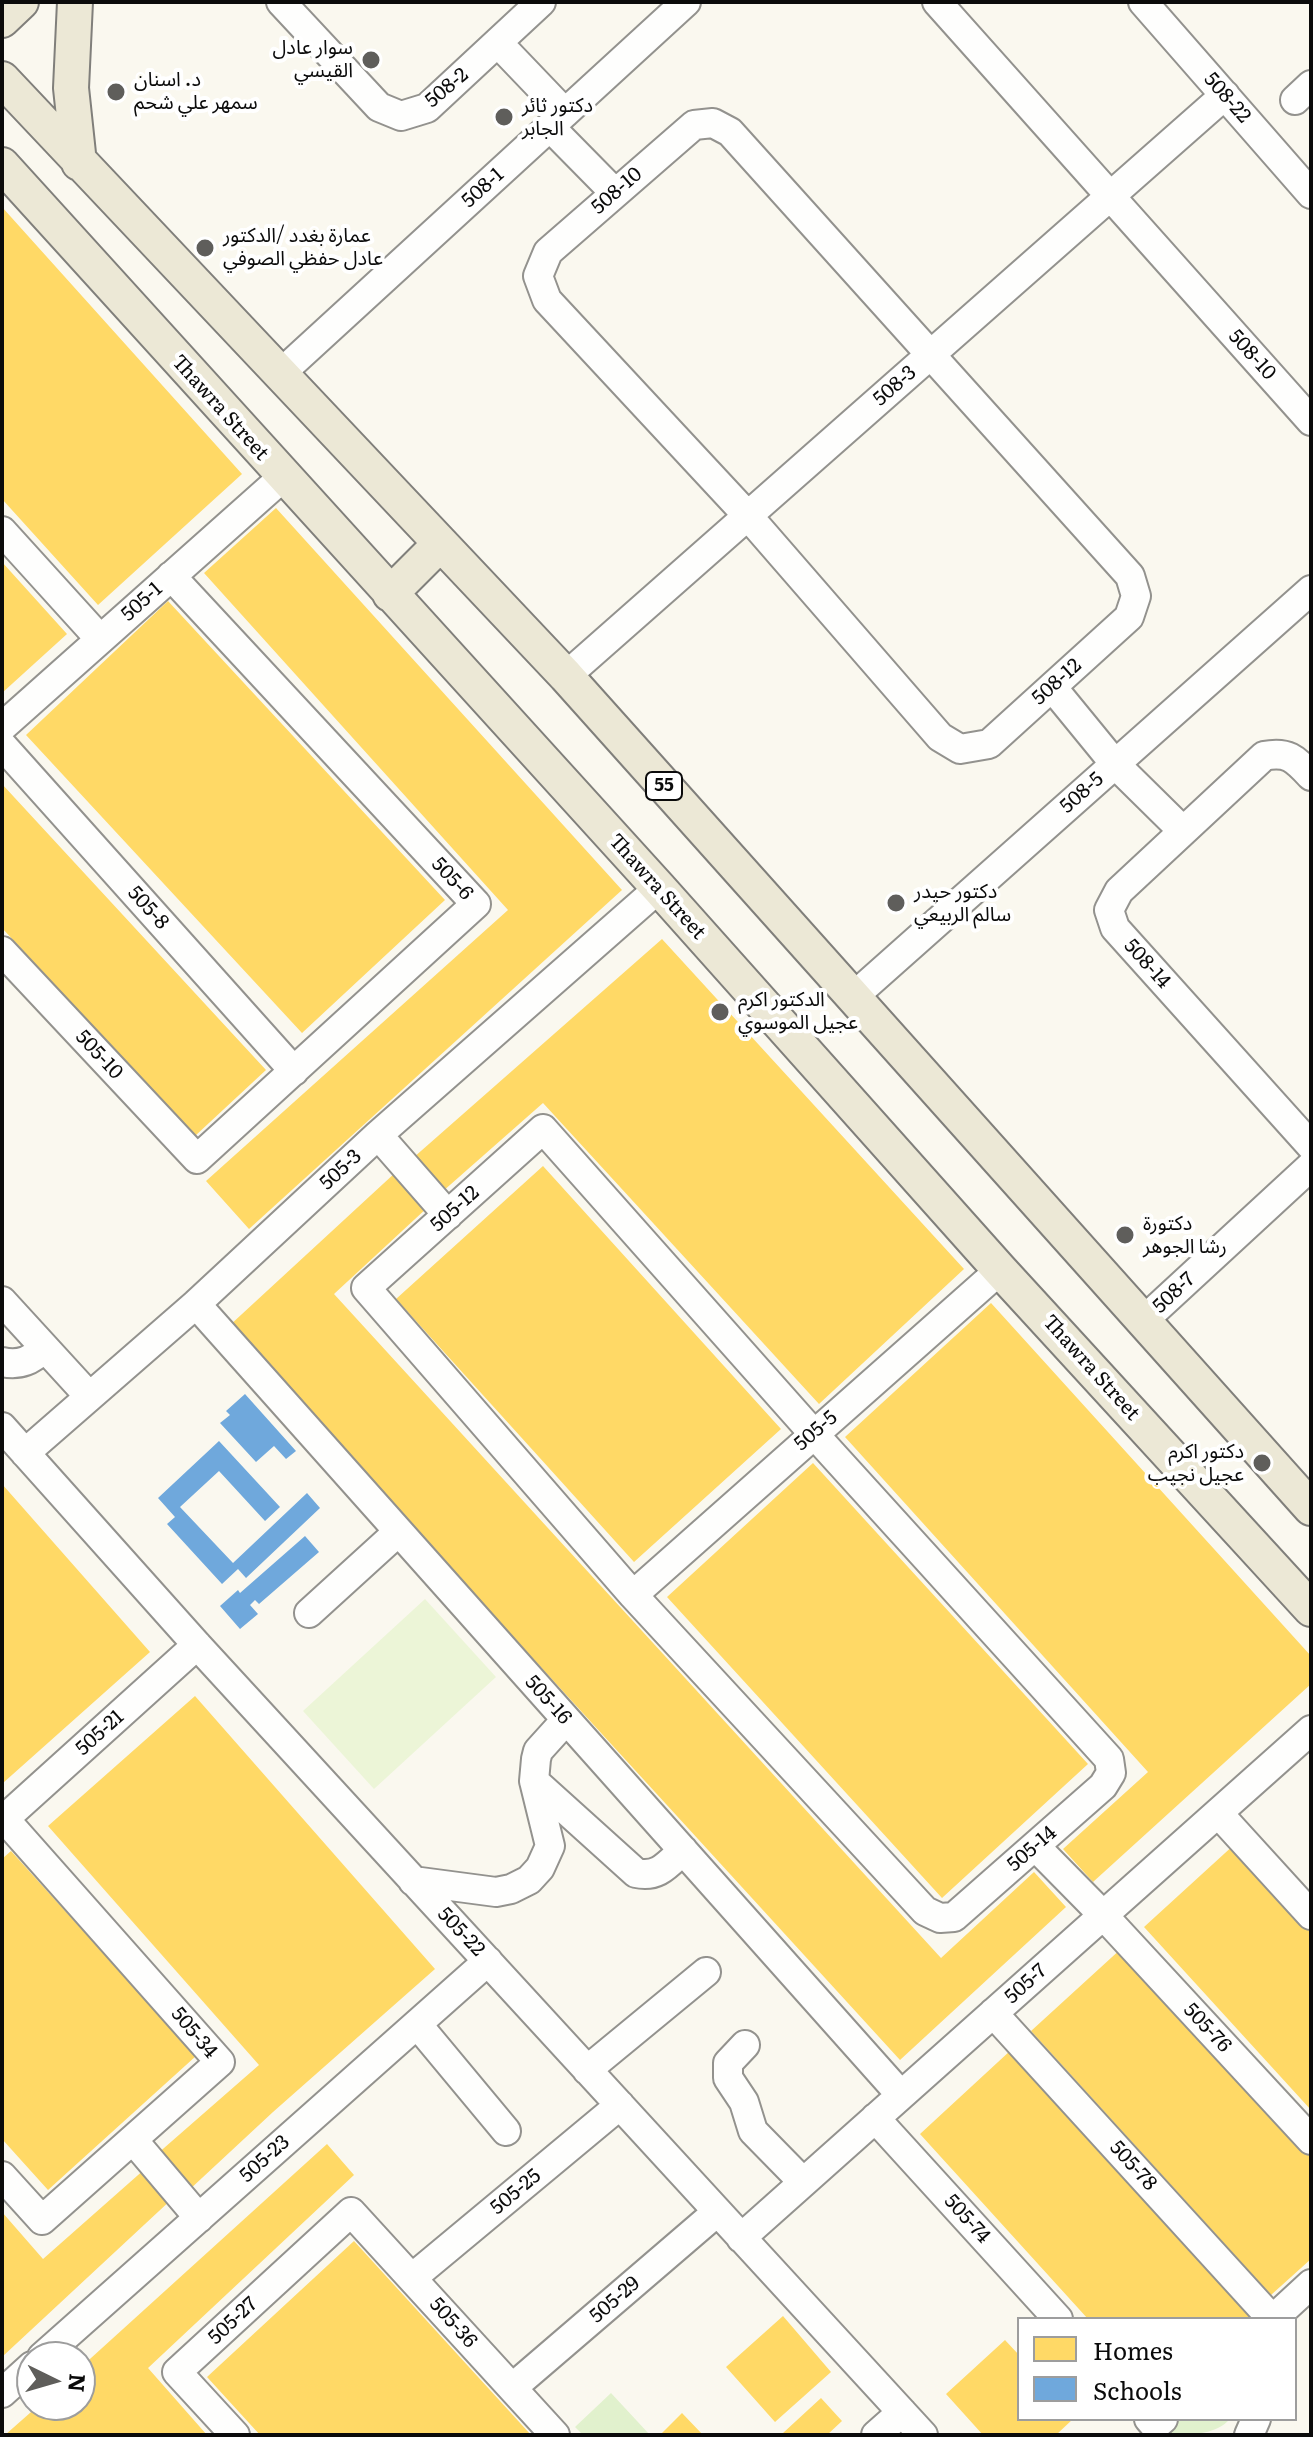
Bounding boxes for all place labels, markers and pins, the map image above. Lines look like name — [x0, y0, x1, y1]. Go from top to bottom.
place label: سوار عادل القيسي — [272, 36, 353, 83]
marker: سوار عادل القيسي — [360, 49, 382, 71]
place label: د. اسنان سمهر علي شحم — [134, 68, 258, 115]
marker: د. اسنان سمهر علي شحم — [105, 81, 127, 103]
place label: دكتور ثائر الجابر — [522, 94, 593, 141]
marker: دكتور ثائر الجابر — [493, 106, 515, 128]
place label: عمارة بغدد /الدكتور عادل حفظي الصوفي — [223, 224, 383, 271]
marker: عمارة بغدد /الدكتور عادل حفظي الصوفي — [194, 237, 216, 259]
place label: دكتور حيدر سالم الربيعي — [914, 880, 1011, 927]
marker: دكتور حيدر سالم الربيعي — [885, 892, 907, 914]
place label: الدكتور اكرم عجيل الموسوي — [738, 988, 858, 1035]
marker: الدكتور اكرم عجيل الموسوي — [709, 1001, 731, 1023]
place label: دكتورة رشا الجوهر — [1143, 1212, 1227, 1259]
marker: دكتورة رشا الجوهر — [1114, 1224, 1136, 1246]
place label: دكتور اكرم عجيل نجيب — [1148, 1440, 1244, 1487]
marker: دكتور اكرم عجيل نجيب — [1251, 1452, 1273, 1474]

